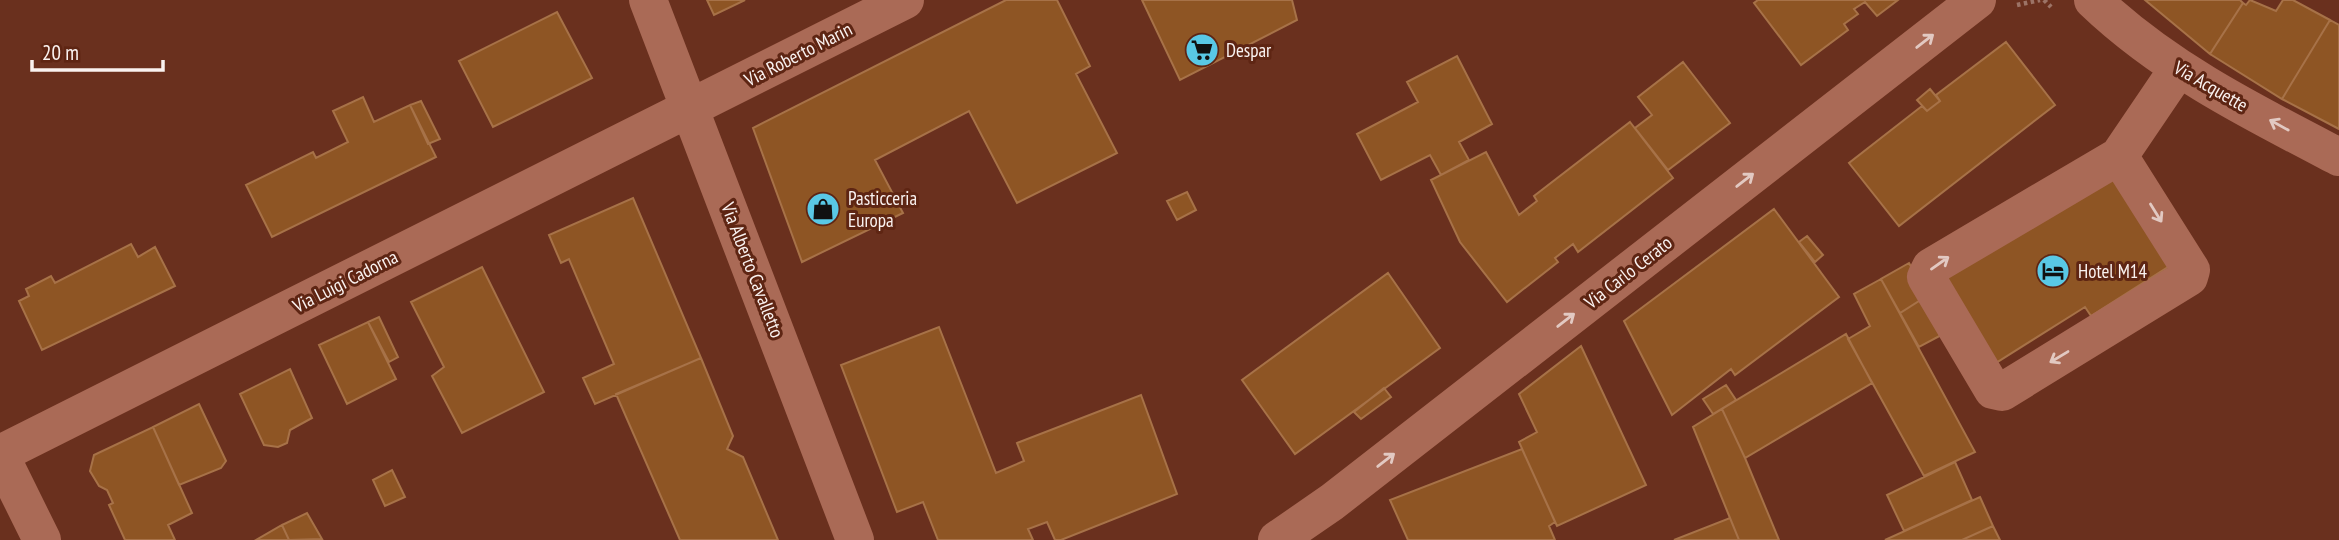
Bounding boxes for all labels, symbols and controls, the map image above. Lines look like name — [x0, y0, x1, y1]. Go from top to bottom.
street label: Via Roberto Marin — [739, 17, 856, 92]
scale bar — [32, 28, 163, 72]
supermarket icon: Despar — [1183, 31, 1221, 69]
one-way arrow — [1915, 33, 1933, 48]
place label: Despar — [1226, 38, 1272, 62]
text: 20 m — [42, 39, 79, 66]
street label: Via Acquette — [2169, 55, 2253, 117]
one-way arrow — [2269, 118, 2289, 132]
one-way arrow — [1735, 173, 1754, 188]
place label: Pasticceria Europa — [848, 186, 917, 232]
shop icon: Pasticceria Europa — [804, 190, 842, 228]
street label: Via Alberto Cavalletto — [716, 198, 790, 341]
one-way arrow — [2148, 203, 2163, 222]
street label: Via Carlo Cerato — [1579, 230, 1677, 314]
street label: Via Luigi Cadorna — [288, 244, 401, 318]
hotel icon: Hotel M14 — [2034, 252, 2072, 290]
one-way arrow — [1930, 256, 1949, 271]
place label: Hotel M14 — [2078, 259, 2147, 283]
one-way arrow — [1556, 313, 1574, 328]
one-way arrow — [2049, 350, 2069, 364]
one-way arrow — [1377, 453, 1395, 468]

